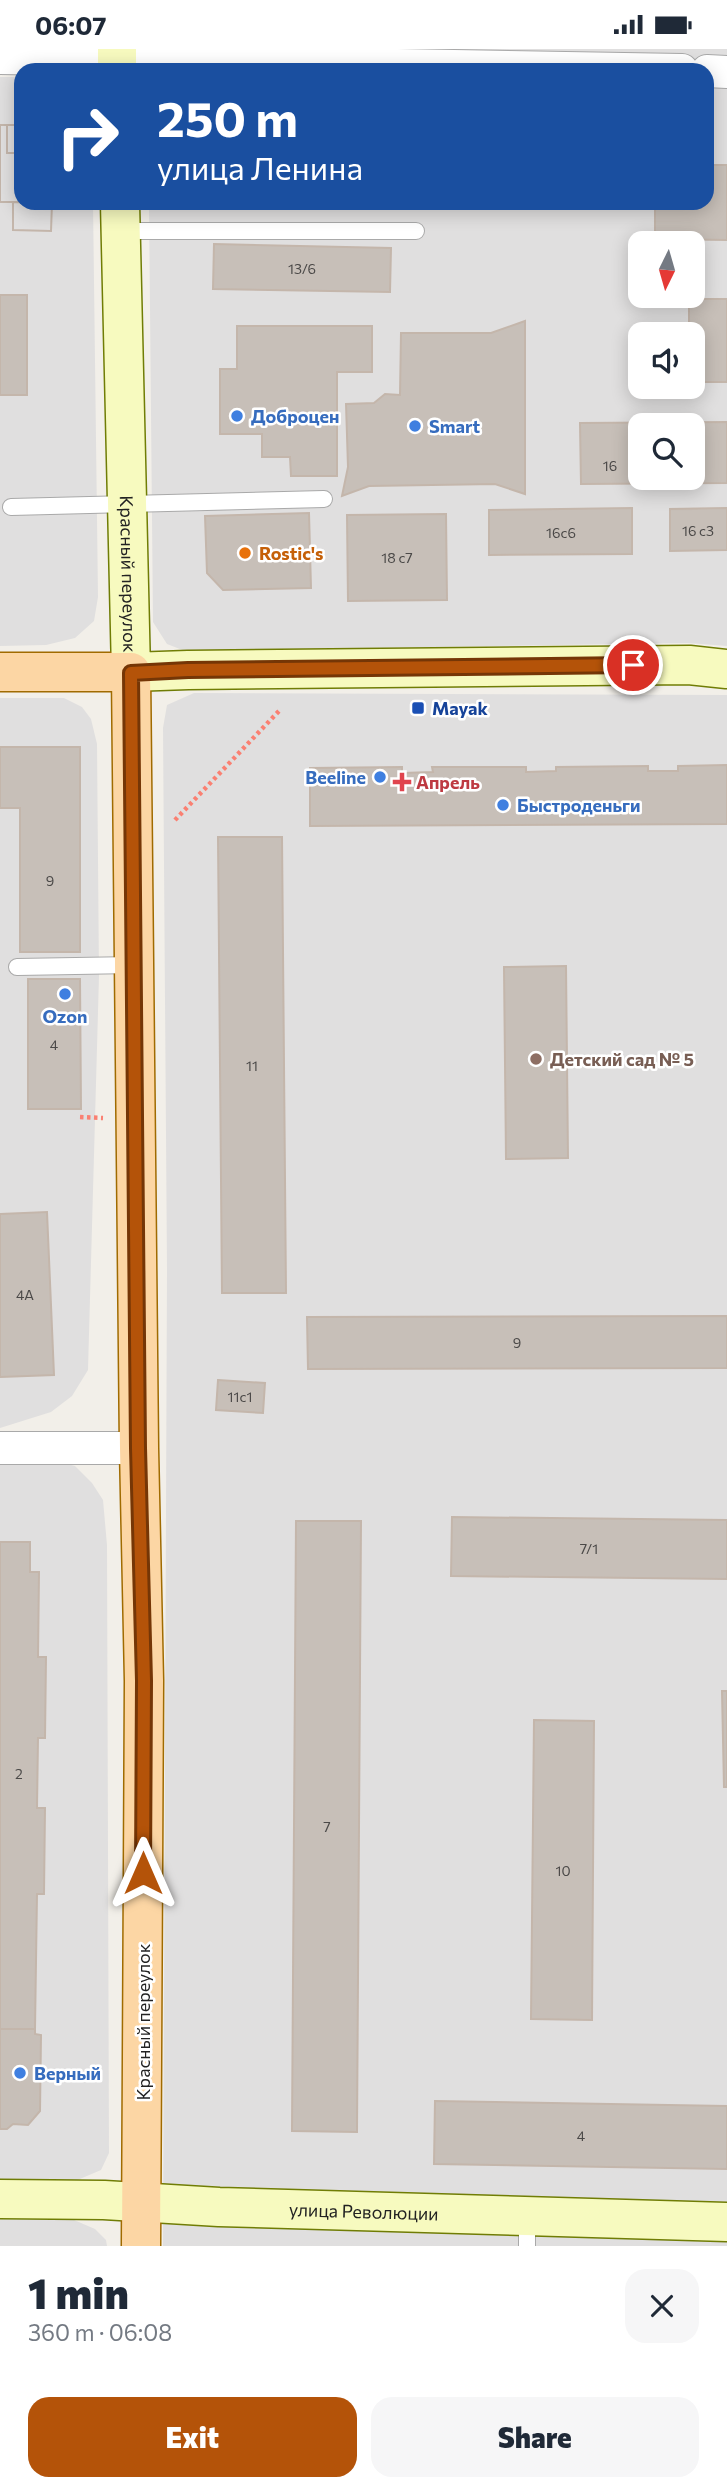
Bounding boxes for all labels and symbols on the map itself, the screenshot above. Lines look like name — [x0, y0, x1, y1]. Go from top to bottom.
north arrow — [628, 231, 705, 308]
house number: 13/6 — [288, 260, 316, 277]
place label: Доброцен — [251, 405, 339, 427]
marker: Доброцен — [229, 408, 245, 424]
place label: Smart — [429, 415, 480, 437]
marker: Smart — [407, 418, 423, 434]
house number: 16 — [603, 457, 617, 474]
street label: Красный переулок — [116, 495, 142, 653]
house number: 16 с3 — [682, 522, 714, 539]
house number: 16с6 — [546, 524, 576, 541]
place label: Rostic's — [259, 542, 323, 564]
marker: Rostic's — [237, 545, 253, 561]
house number: 18 с7 — [381, 549, 413, 566]
pin — [603, 635, 663, 695]
place label: Mayak — [432, 697, 489, 719]
marker: Mayak — [410, 700, 426, 716]
place label: Beeline — [305, 766, 366, 788]
marker: Beeline — [372, 769, 388, 785]
place label: Апрель — [416, 771, 480, 793]
marker: Апрель — [394, 774, 410, 790]
place label: Быстроденьги — [517, 794, 641, 816]
marker: Быстроденьги — [495, 797, 511, 813]
house number: 9 — [46, 872, 54, 889]
marker: Ozon — [57, 986, 73, 1002]
place label: Ozon — [42, 1005, 88, 1027]
house number: 4 — [50, 1036, 59, 1053]
place label: Детский сад № 5 — [550, 1048, 694, 1070]
marker: Детский сад № 5 — [528, 1051, 544, 1067]
house number: 11 — [246, 1057, 258, 1074]
house number: 4А — [16, 1286, 34, 1303]
house number: 9 — [513, 1334, 521, 1351]
house number: 11с1 — [228, 1388, 252, 1405]
house number: 7/1 — [580, 1540, 598, 1557]
house number: 2 — [15, 1765, 23, 1782]
house number: 7 — [323, 1818, 331, 1835]
position arrow — [106, 1836, 180, 1910]
house number: 10 — [555, 1862, 571, 1879]
street label: Красный переулок — [132, 1943, 154, 2100]
place label: Верный — [34, 2062, 101, 2084]
marker: Верный — [12, 2065, 28, 2081]
house number: 4 — [577, 2127, 586, 2144]
street label: улица Революции — [289, 2198, 439, 2224]

